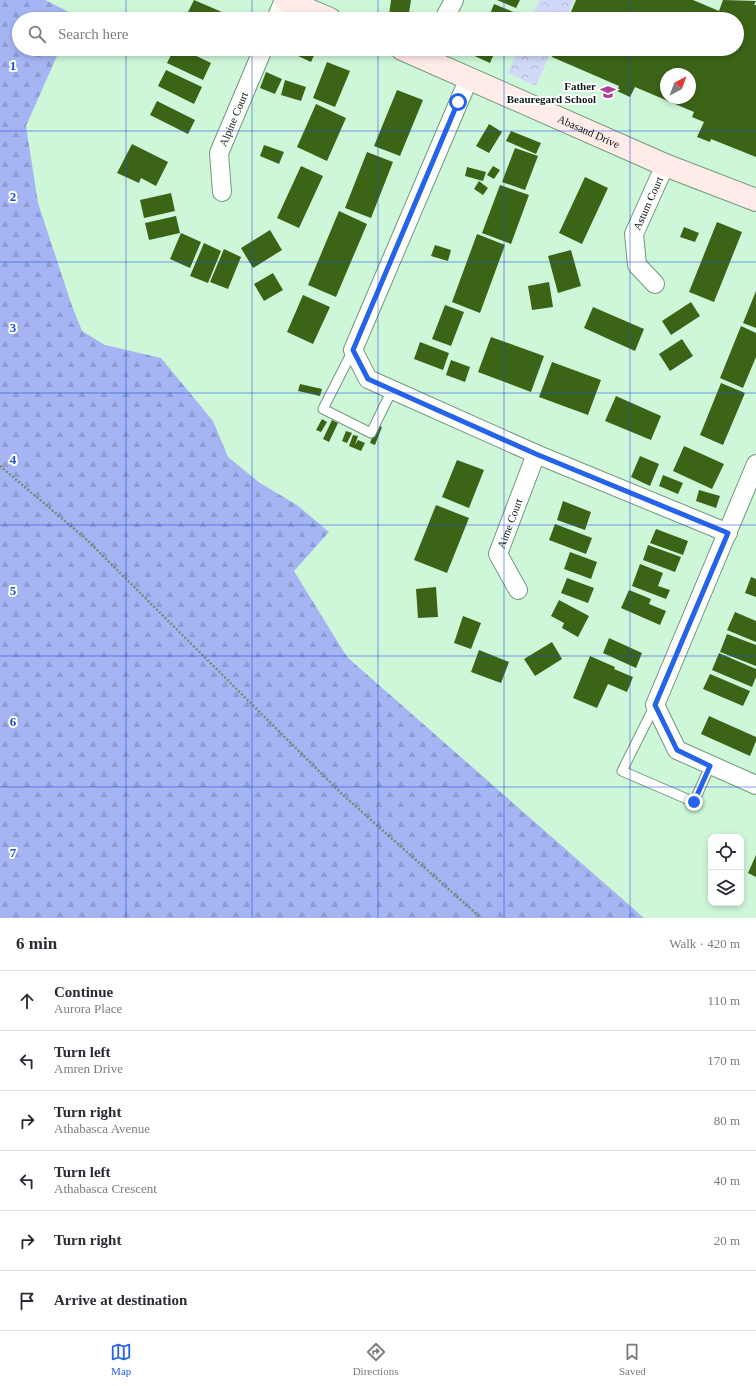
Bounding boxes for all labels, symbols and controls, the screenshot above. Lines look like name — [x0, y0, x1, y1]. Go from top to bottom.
search box — [12, 12, 744, 56]
icon: search — [26, 23, 48, 45]
text: Search here — [58, 26, 128, 42]
text: 1 — [10, 58, 16, 73]
north arrow — [660, 68, 696, 104]
place label: Father Beauregard School — [507, 80, 596, 105]
school or university icon: Father Beauregard School — [599, 83, 617, 101]
street label: Alpine Court — [217, 90, 250, 148]
route start — [449, 93, 467, 111]
street label: Abasand Drive — [556, 112, 622, 150]
street label: Astum Court — [631, 175, 665, 232]
text: 2 — [10, 189, 16, 204]
text: 3 — [10, 320, 17, 335]
text: 4 — [10, 452, 17, 467]
street label: Aime Court — [495, 497, 525, 550]
text: 5 — [10, 583, 17, 598]
text: 6 — [10, 714, 17, 729]
route end — [685, 793, 703, 811]
map controls — [708, 834, 744, 906]
button: locate — [708, 834, 744, 870]
text: 7 — [10, 845, 17, 860]
button: layers — [708, 870, 744, 906]
text: 6 min — [16, 934, 57, 953]
text: Walk · 420 m — [669, 936, 740, 951]
text: Continue — [54, 984, 113, 1000]
icon: ahead — [16, 990, 38, 1012]
text: 110 m — [708, 993, 740, 1008]
text: Aurora Place — [54, 1001, 122, 1016]
text: Turn left — [54, 1044, 111, 1060]
icon: left — [16, 1050, 38, 1072]
text: 170 m — [707, 1053, 740, 1068]
text: Amren Drive — [54, 1061, 123, 1076]
text: Turn right — [54, 1104, 121, 1120]
icon: right — [16, 1110, 38, 1132]
text: 80 m — [714, 1113, 740, 1128]
text: Athabasca Avenue — [54, 1121, 150, 1136]
text: Turn left — [54, 1164, 111, 1180]
icon: left — [16, 1170, 38, 1192]
text: 40 m — [714, 1173, 740, 1188]
text: Athabasca Crescent — [54, 1181, 157, 1196]
icon: right — [16, 1230, 38, 1252]
text: Turn right — [54, 1232, 121, 1248]
text: 20 m — [714, 1233, 740, 1248]
icon: arrive — [16, 1290, 38, 1312]
text: Arrive at destination — [54, 1292, 187, 1308]
tab: Map — [110, 1341, 132, 1377]
tab: Directions — [353, 1341, 398, 1377]
tab: Saved — [619, 1341, 646, 1377]

